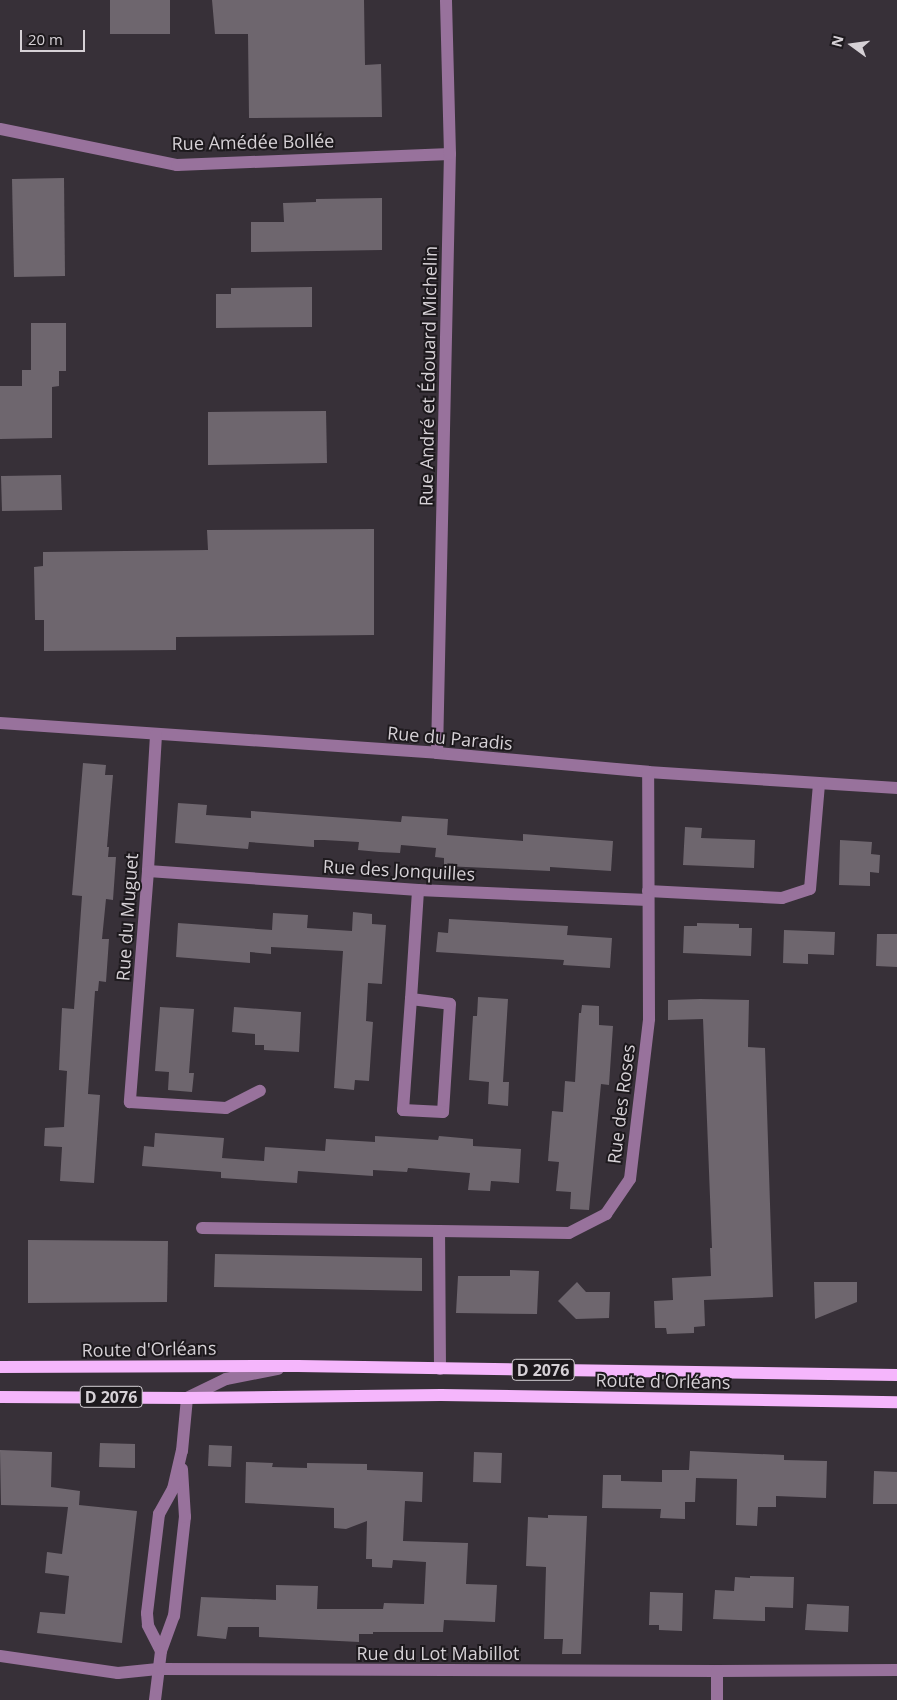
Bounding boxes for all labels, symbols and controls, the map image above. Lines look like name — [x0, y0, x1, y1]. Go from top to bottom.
scale bar — [22, 20, 88, 52]
north arrow — [827, 20, 877, 70]
text: 20 m — [28, 29, 63, 49]
text: N — [826, 33, 848, 49]
street label: Rue Amédée Bollée — [171, 130, 335, 154]
street label: Rue André et Édouard Michelin — [415, 246, 441, 506]
street label: Rue du Paradis — [386, 722, 514, 754]
street label: Rue du Muguet — [112, 852, 142, 982]
street label: Rue des Jonquilles — [322, 855, 476, 885]
street label: Rue des Roses — [603, 1043, 639, 1165]
street label: Route d'Orléans — [81, 1337, 217, 1361]
road number: D 2076 — [510, 1356, 576, 1384]
street label: Route d'Orléans — [595, 1369, 731, 1393]
road number: D 2076 — [78, 1384, 144, 1410]
street label: Rue du Lot Mabillot — [356, 1642, 520, 1664]

